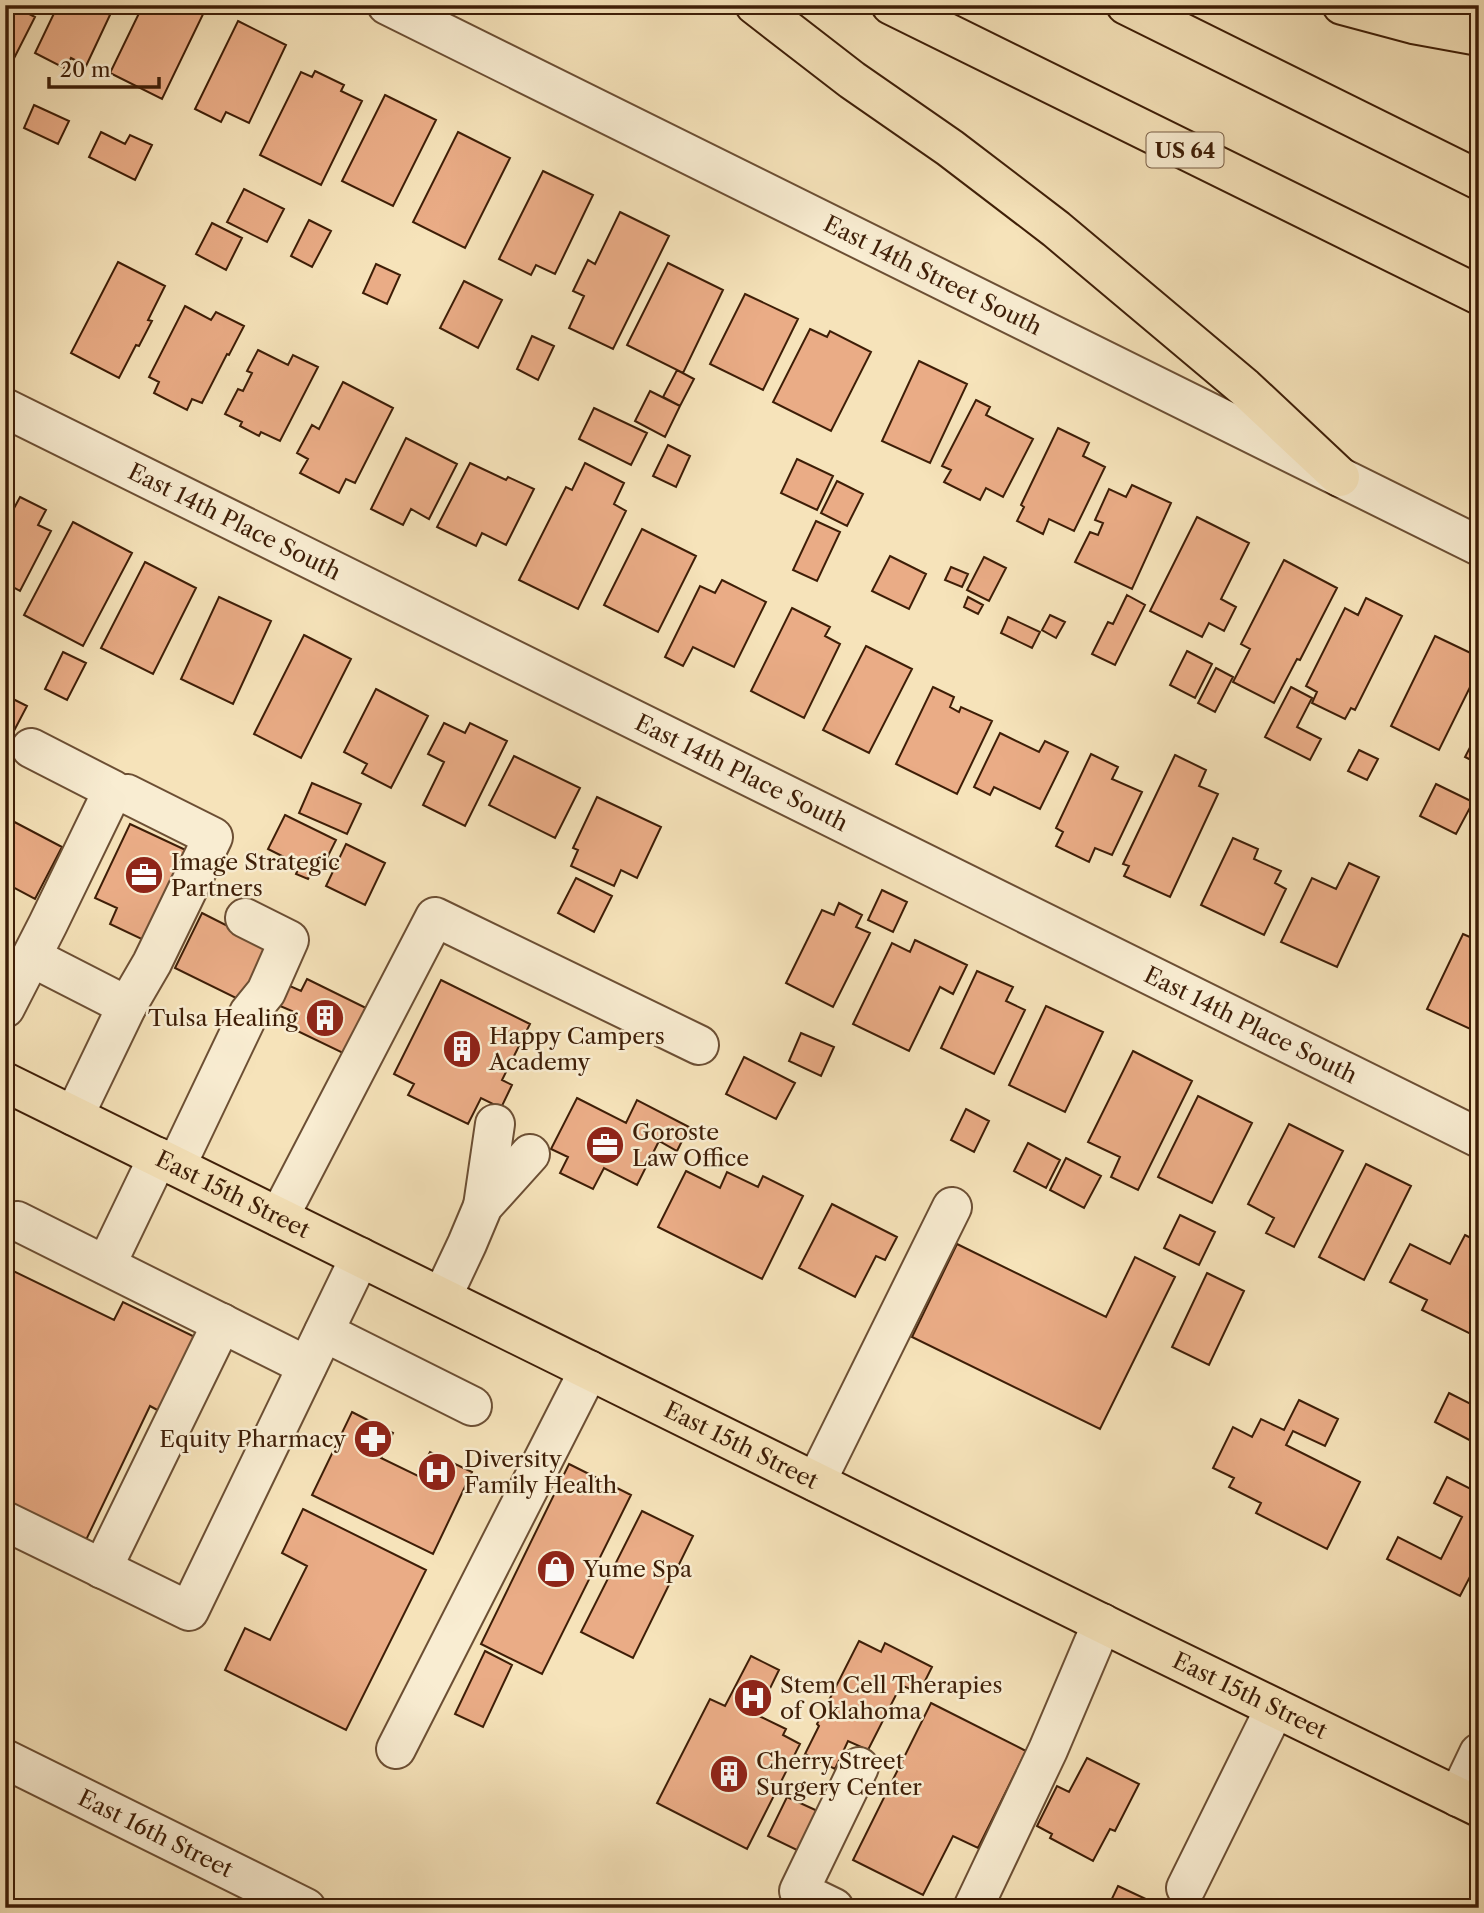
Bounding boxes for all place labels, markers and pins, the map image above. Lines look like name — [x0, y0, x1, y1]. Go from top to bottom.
place label: Image Strategic Partners — [171, 848, 340, 902]
office icon: Image Strategic Partners — [123, 854, 165, 896]
building icon: Tulsa Healing — [304, 997, 346, 1039]
place label: Tulsa Healing — [148, 1004, 299, 1032]
place label: Happy Campers Academy — [488, 1022, 665, 1076]
building icon: Happy Campers Academy — [441, 1028, 483, 1070]
place label: Goroste Law Office — [632, 1118, 749, 1172]
office icon: Goroste Law Office — [584, 1124, 626, 1166]
pharmacy icon: Equity Pharmacy — [352, 1418, 394, 1460]
place label: Equity Pharmacy — [159, 1425, 346, 1453]
place label: Diversity Family Health — [464, 1445, 617, 1499]
hospital icon: Diversity Family Health — [416, 1451, 458, 1493]
shop icon: Yume Spa — [535, 1548, 577, 1590]
place label: Yume Spa — [582, 1555, 693, 1583]
place label: Stem Cell Therapies of Oklahoma — [780, 1671, 1002, 1725]
hospital icon: Stem Cell Therapies of Oklahoma — [732, 1677, 774, 1719]
place label: Cherry Street Surgery Center — [756, 1747, 922, 1801]
building icon: Cherry Street Surgery Center — [708, 1753, 750, 1795]

